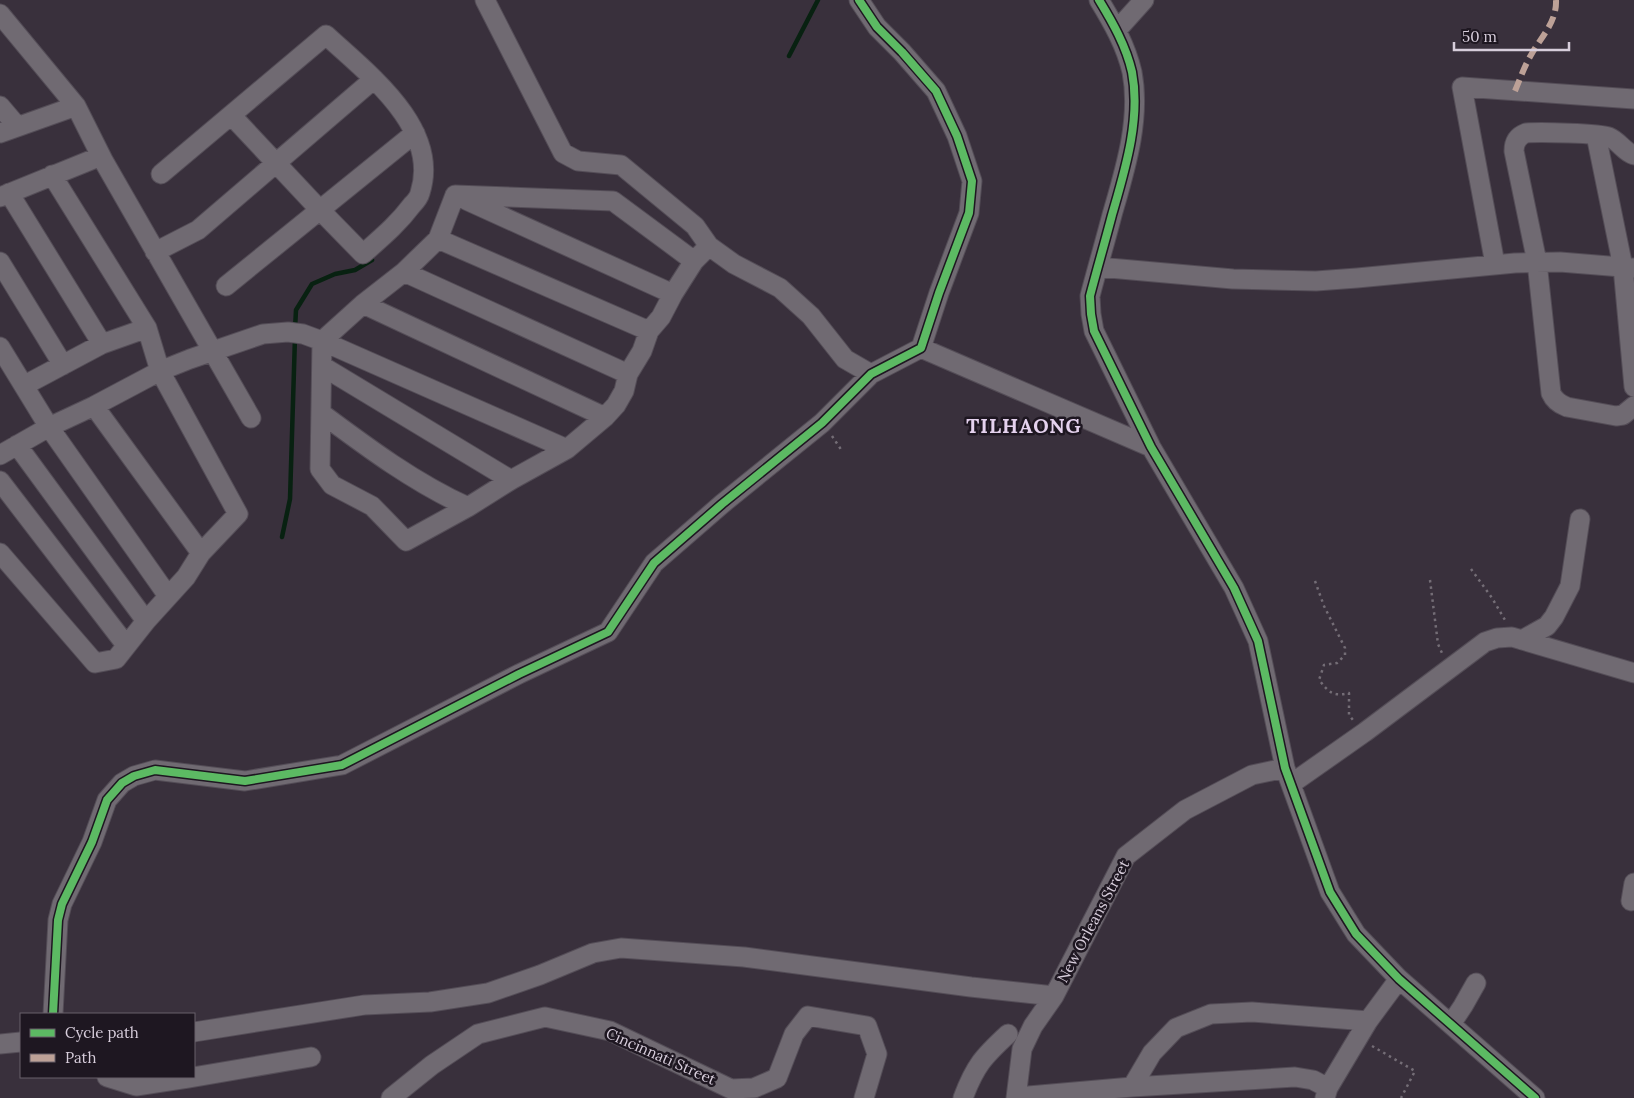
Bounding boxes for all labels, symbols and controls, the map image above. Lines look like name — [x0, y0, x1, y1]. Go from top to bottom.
scale bar — [1454, 20, 1569, 52]
text: 50 m — [1462, 27, 1497, 46]
district label: TILHAONG — [966, 413, 1082, 438]
street label: New Orleans Street — [1053, 856, 1133, 986]
legend — [20, 1013, 195, 1078]
text: Cycle path — [65, 1023, 139, 1042]
street label: Cincinnati Street — [603, 1023, 719, 1089]
text: Path — [65, 1048, 96, 1067]

